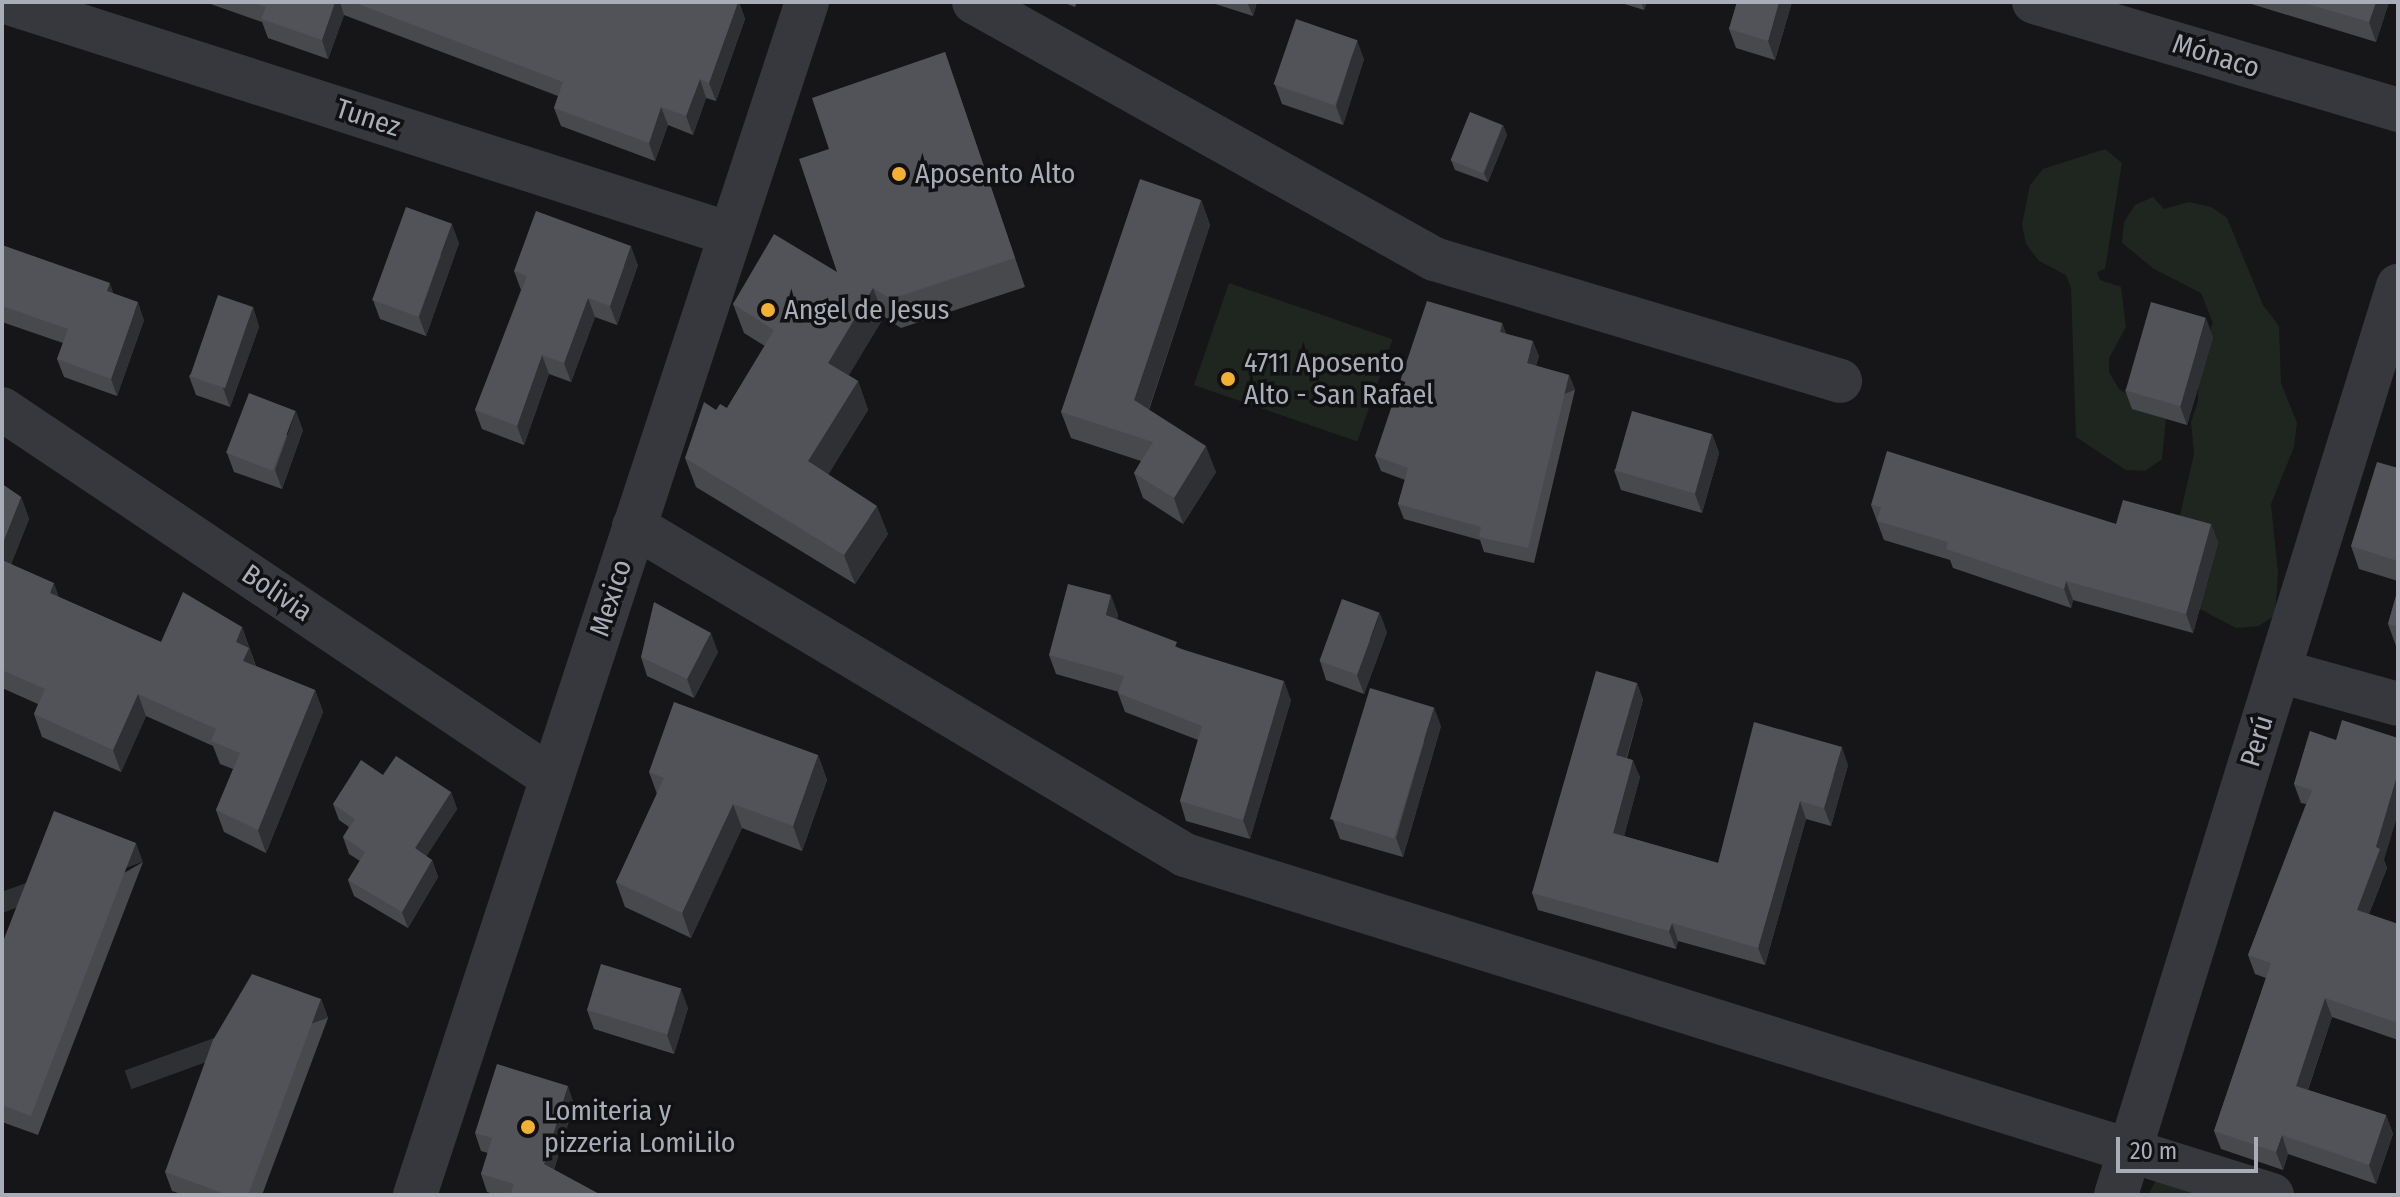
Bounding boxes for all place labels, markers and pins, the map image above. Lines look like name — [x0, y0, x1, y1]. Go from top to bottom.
place label: Aposento Alto — [915, 157, 1076, 191]
marker: Aposento Alto — [890, 165, 908, 183]
place label: Angel de Jesus — [784, 293, 949, 327]
marker: Angel de Jesus — [759, 301, 777, 319]
place label: 4711 Aposento Alto - San Rafael — [1244, 346, 1434, 412]
marker: 4711 Aposento Alto - San Rafael — [1219, 370, 1237, 388]
place label: Lomiteria y pizzeria LomiLilo — [544, 1094, 735, 1160]
marker: Lomiteria y pizzeria LomiLilo — [519, 1118, 537, 1136]

